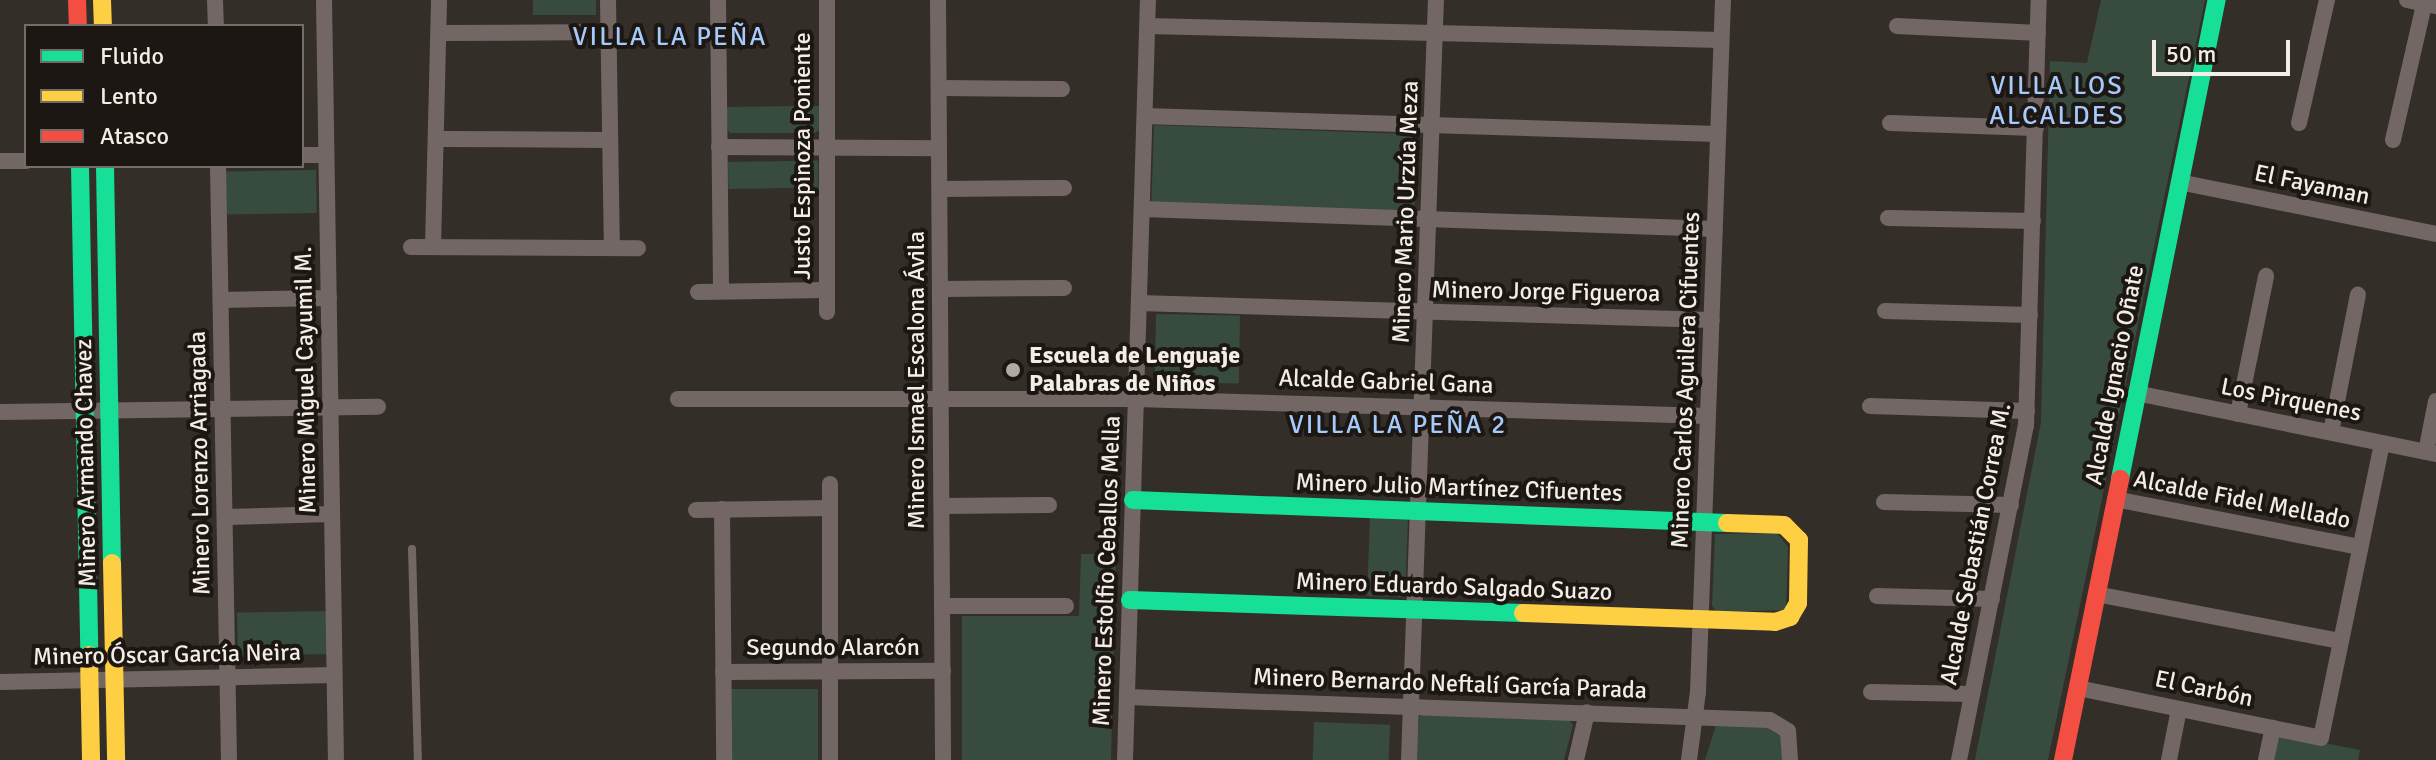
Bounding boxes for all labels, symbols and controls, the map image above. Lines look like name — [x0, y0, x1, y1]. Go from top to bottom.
district label: VILLA LA PEÑA — [573, 22, 767, 54]
legend — [24, 24, 304, 168]
scale bar — [2156, 24, 2294, 74]
street label: Justo Espinoza Poniente — [789, 32, 817, 280]
text: 50 m — [2166, 39, 2216, 69]
text: Fluido — [100, 41, 164, 71]
district label: VILLA LOS ALCALDES — [1989, 71, 2125, 132]
street label: Minero Mario Urzúa Meza — [1387, 80, 1425, 344]
text: Lento — [100, 81, 158, 111]
text: Atasco — [100, 121, 169, 151]
street label: El Fayaman — [2252, 159, 2372, 211]
street label: Minero Carlos Aguilera Cifuentes — [1666, 211, 1706, 549]
street label: Minero Ismael Escalona Ávila — [903, 231, 931, 529]
street label: Minero Miguel Cayumil M. — [289, 246, 323, 514]
street label: Alcalde Ignacio Oñate — [2080, 263, 2150, 487]
street label: Minero Jorge Figueroa — [1431, 276, 1661, 308]
street label: Minero Lorenzo Arriagada — [183, 331, 217, 595]
street label: Minero Armando Chavez — [69, 339, 103, 587]
place label: Escuela de Lenguaje Palabras de Niños — [1029, 342, 1240, 398]
marker: Escuela de Lenguaje Palabras de Niños — [1004, 361, 1022, 379]
street label: Alcalde Gabriel Gana — [1278, 364, 1494, 400]
street label: Los Pirquenes — [2218, 372, 2364, 428]
street label: Alcalde Sebastián Correa M. — [1934, 400, 2018, 688]
district label: VILLA LA PEÑA 2 — [1289, 410, 1507, 442]
street label: Minero Estolfio Ceballos Mella — [1087, 415, 1127, 727]
street label: Alcalde Fidel Mellado — [2131, 465, 2353, 535]
street label: Minero Julio Martínez Cifuentes — [1295, 468, 1623, 508]
street label: Minero Eduardo Salgado Suazo — [1295, 567, 1613, 607]
street label: Segundo Alarcón — [746, 634, 920, 662]
street label: Minero Óscar García Neira — [33, 638, 301, 672]
street label: Minero Bernardo Neftalí García Parada — [1253, 663, 1647, 705]
street label: El Carbón — [2152, 665, 2256, 713]

